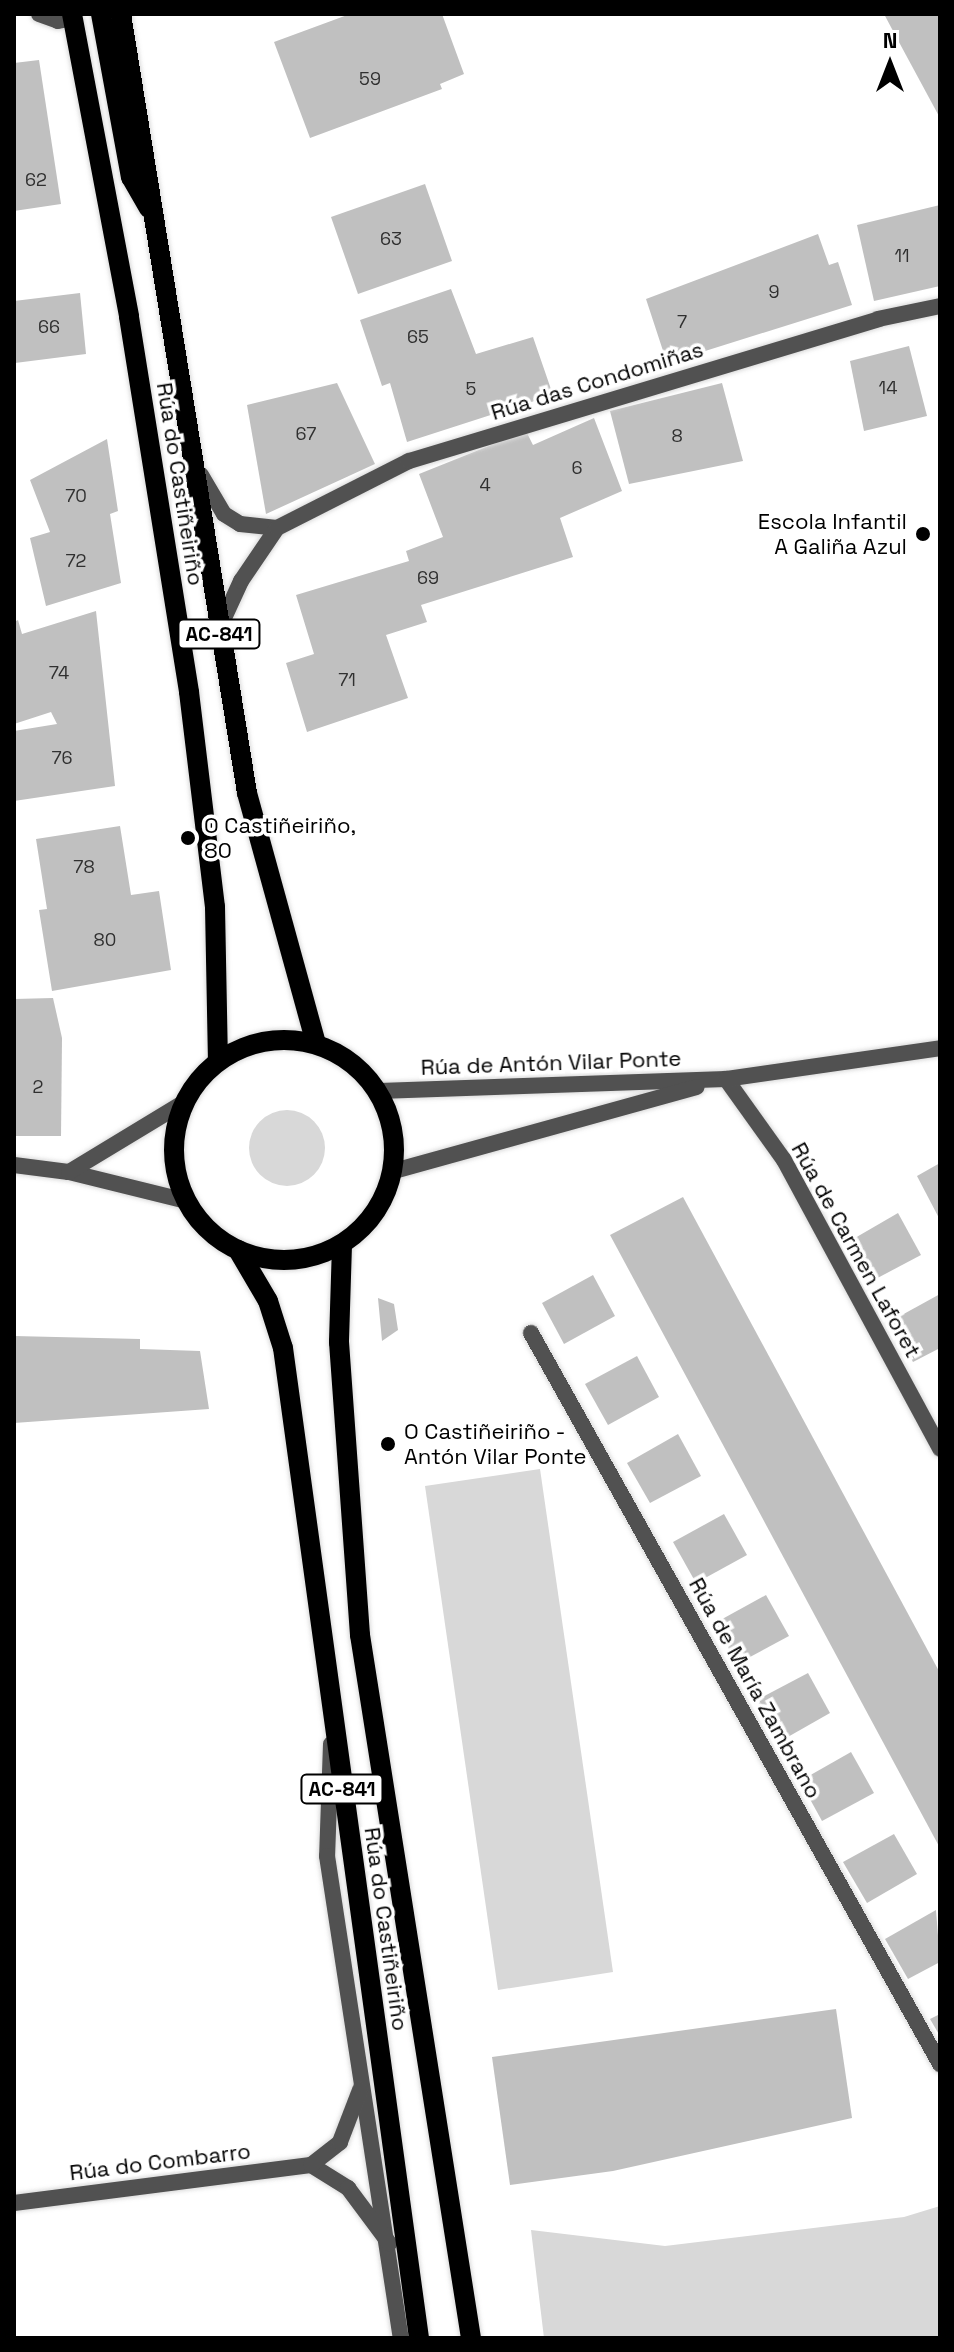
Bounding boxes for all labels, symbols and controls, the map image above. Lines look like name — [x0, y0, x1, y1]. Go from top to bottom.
north arrow — [850, 24, 930, 104]
text: N — [883, 26, 897, 54]
house number: 59 — [359, 68, 381, 90]
house number: 62 — [25, 169, 47, 191]
house number: 63 — [380, 228, 402, 250]
house number: 11 — [894, 245, 910, 267]
house number: 9 — [768, 281, 780, 303]
house number: 7 — [677, 311, 687, 333]
house number: 66 — [38, 316, 60, 338]
house number: 65 — [407, 326, 429, 348]
street label: Rúa das Condomiñas — [488, 336, 706, 426]
house number: 14 — [879, 377, 897, 399]
house number: 5 — [466, 378, 476, 400]
street label: Rúa do Castiñeiriño — [151, 381, 209, 587]
house number: 67 — [296, 423, 316, 445]
house number: 8 — [671, 425, 683, 447]
house number: 6 — [571, 457, 583, 479]
house number: 4 — [479, 474, 491, 496]
house number: 70 — [65, 485, 87, 507]
place label: Escola Infantil A Galiña Azul — [758, 508, 907, 560]
marker: Escola Infantil A Galiña Azul — [914, 525, 932, 543]
house number: 72 — [66, 550, 86, 572]
house number: 69 — [417, 567, 439, 589]
road number: AC-841 — [177, 618, 261, 650]
house number: 74 — [49, 662, 69, 684]
house number: 71 — [338, 669, 356, 691]
house number: 76 — [51, 747, 73, 769]
place label: O Castiñeiriño, 80 — [204, 812, 356, 864]
marker: O Castiñeiriño, 80 — [179, 829, 197, 847]
house number: 78 — [73, 856, 95, 878]
house number: 80 — [94, 929, 116, 951]
street label: Rúa de Antón Vilar Ponte — [420, 1045, 682, 1081]
house number: 2 — [33, 1076, 43, 1098]
street label: Rúa de Carmen Laforet — [786, 1138, 926, 1362]
place label: O Castiñeiriño - Antón Vilar Ponte — [404, 1418, 587, 1470]
marker: O Castiñeiriño - Antón Vilar Ponte — [379, 1435, 397, 1453]
street label: Rúa de María Zambrano — [683, 1573, 827, 1803]
road number: AC-841 — [300, 1773, 384, 1805]
street label: Rúa do Castiñeiriño — [359, 1826, 413, 2032]
street label: Rúa do Combarro — [68, 2138, 252, 2186]

